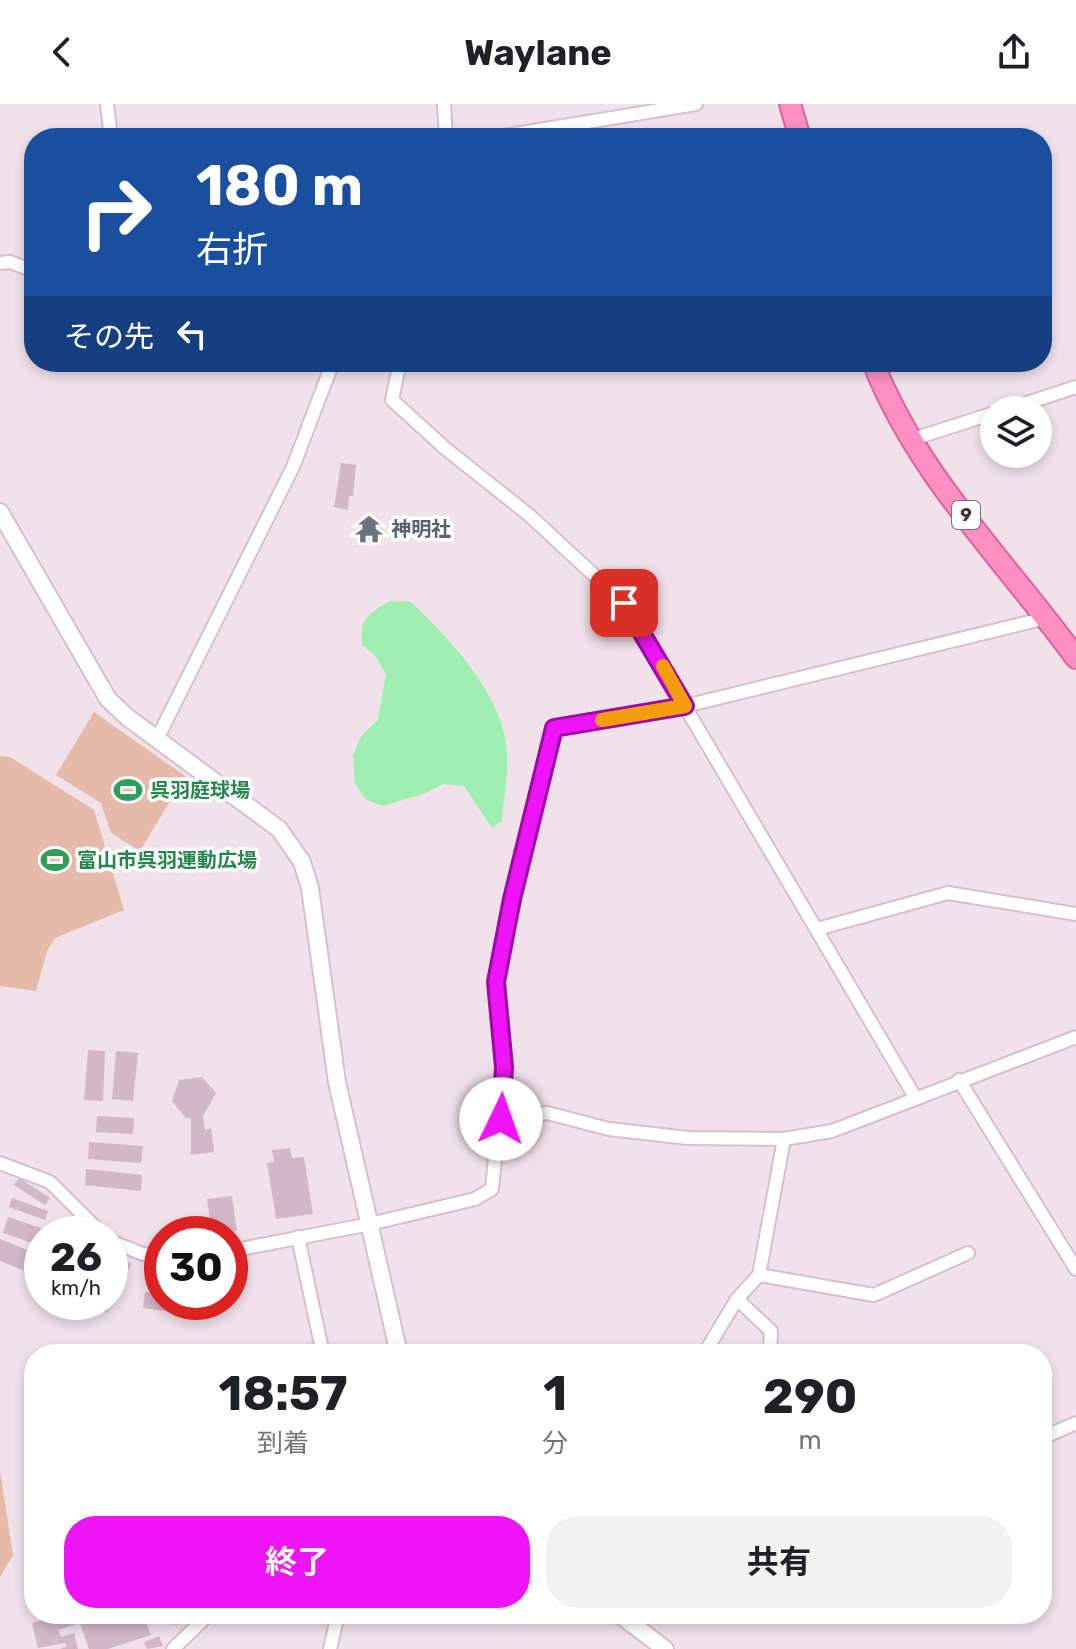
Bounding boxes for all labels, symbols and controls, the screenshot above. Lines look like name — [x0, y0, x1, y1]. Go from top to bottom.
icon: back — [40, 30, 84, 74]
icon: share — [992, 30, 1036, 74]
text: Waylane — [464, 31, 612, 74]
text: 180 m — [196, 153, 363, 219]
icon: right — [64, 160, 168, 264]
text: 右折 — [196, 228, 268, 271]
icon: left — [170, 312, 214, 356]
text: その先 — [64, 319, 154, 355]
map controls — [980, 396, 1052, 468]
button: layers — [980, 396, 1052, 468]
road number: 9 — [952, 501, 980, 529]
temple icon: 神明社 — [354, 514, 384, 544]
place label: 神明社 — [391, 517, 451, 541]
pin — [590, 569, 658, 637]
icon: arrive — [602, 581, 646, 625]
sports icon: 呉羽庭球場 — [113, 775, 143, 805]
place label: 呉羽庭球場 — [150, 778, 250, 802]
sports icon: 富山市呉羽運動広場 — [40, 845, 70, 875]
place label: 富山市呉羽運動広場 — [77, 848, 257, 872]
position arrow — [459, 1077, 543, 1161]
speed limit sign: 30 — [144, 1216, 248, 1320]
text: 26 — [50, 1234, 102, 1281]
text: km/h — [51, 1276, 101, 1300]
text: 18:57 — [219, 1365, 348, 1422]
text: 1 — [543, 1365, 567, 1422]
text: 290 — [763, 1368, 857, 1425]
text: m — [798, 1425, 822, 1456]
text: 到着 — [257, 1428, 309, 1459]
text: 分 — [542, 1428, 568, 1459]
button: 終了 — [64, 1516, 530, 1608]
button: 共有 — [546, 1516, 1012, 1608]

